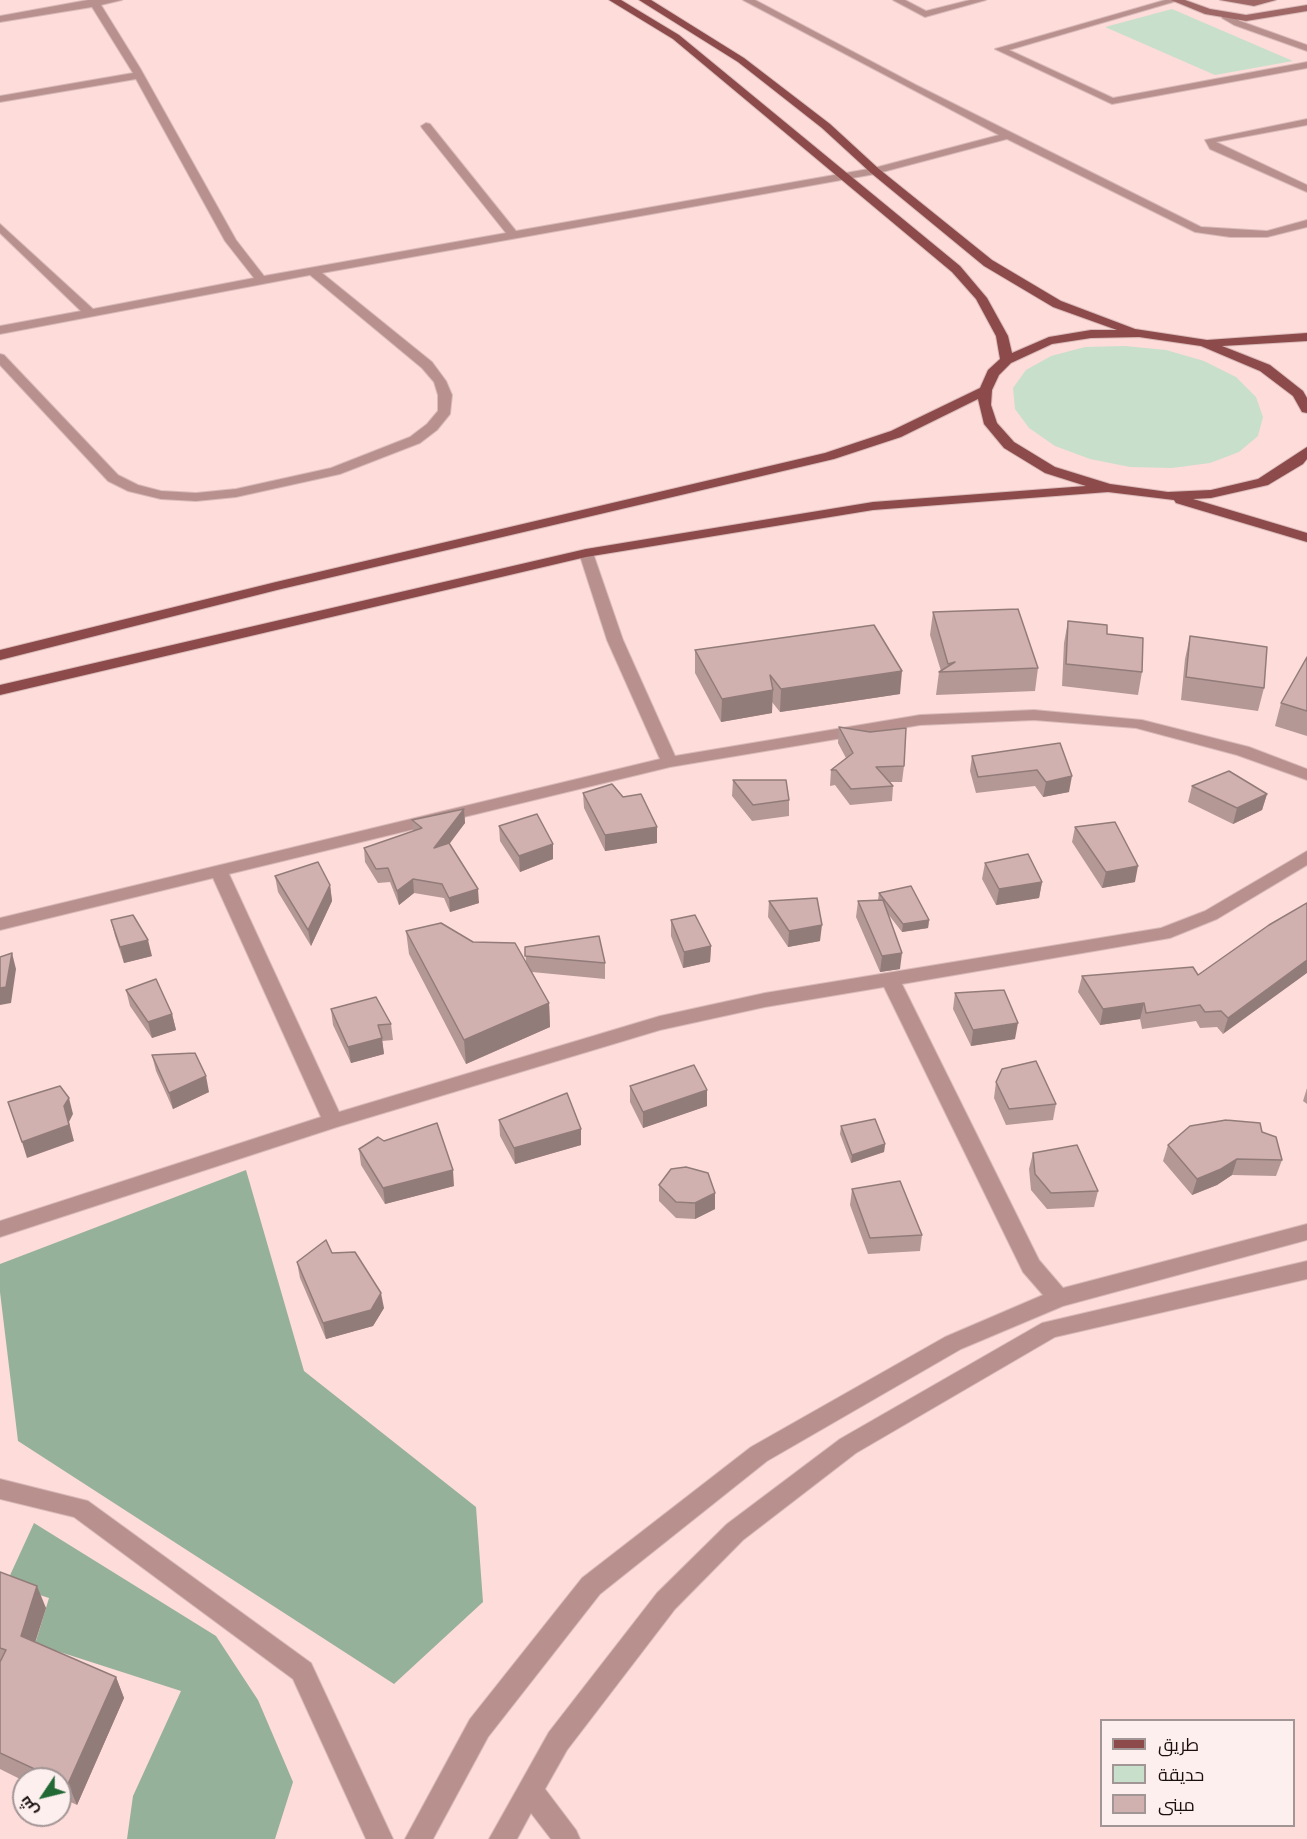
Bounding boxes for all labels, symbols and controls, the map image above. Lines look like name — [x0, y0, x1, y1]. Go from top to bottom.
legend — [1100, 1719, 1295, 1827]
text: طريق — [1158, 1732, 1199, 1757]
text: حديقة — [1158, 1762, 1204, 1787]
north arrow — [12, 1767, 72, 1827]
text: ش — [13, 1791, 44, 1821]
text: مبنى — [1158, 1792, 1195, 1817]

